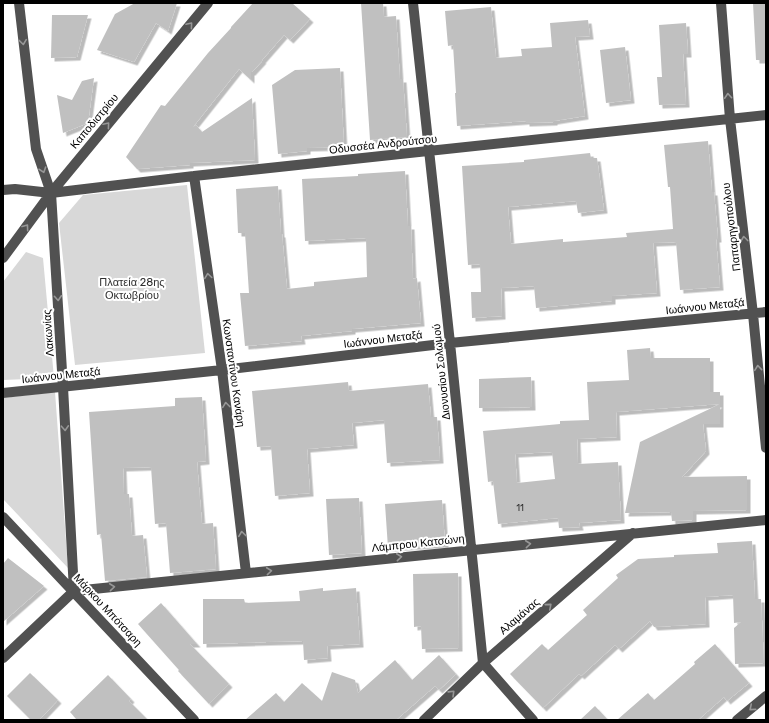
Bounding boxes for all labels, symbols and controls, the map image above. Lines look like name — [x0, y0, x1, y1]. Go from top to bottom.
one-way arrow — [185, 22, 192, 29]
one-way arrow — [18, 39, 27, 45]
street label: Καποδιστρίου — [68, 91, 121, 151]
one-way arrow — [724, 93, 733, 99]
one-way arrow — [103, 122, 110, 130]
street label: Οδυσσέα Ανδρούτσου — [328, 132, 438, 157]
one-way arrow — [38, 166, 47, 173]
street label: Παπαρηγοπούλου — [720, 182, 743, 272]
one-way arrow — [21, 224, 28, 231]
one-way arrow — [740, 236, 749, 242]
one-way arrow — [204, 273, 213, 280]
park label: Πλατεία 28ης Οκτωβρίου — [99, 276, 165, 302]
one-way arrow — [53, 295, 62, 301]
street label: Ιωάννου Μεταξά — [665, 296, 746, 317]
street label: Λακωνίας — [40, 309, 57, 357]
street label: Κωνσταντίνου Κανάρη — [219, 318, 248, 428]
street label: Διονυσίου Σολωμού — [430, 323, 453, 421]
street label: Ιωάννου Μεταξά — [343, 328, 424, 351]
street label: Ιωάννου Μεταξά — [21, 365, 102, 386]
one-way arrow — [754, 365, 763, 371]
one-way arrow — [222, 402, 231, 408]
one-way arrow — [61, 425, 70, 431]
house number: 11 — [516, 503, 524, 513]
one-way arrow — [238, 531, 247, 537]
street label: Λάμπρου Κατσώνη — [371, 532, 465, 555]
one-way arrow — [525, 539, 531, 548]
one-way arrow — [396, 553, 402, 562]
one-way arrow — [266, 566, 272, 575]
street label: Μάρκου Μπότσαρη — [71, 571, 145, 649]
one-way arrow — [109, 583, 115, 592]
street label: Αλαμάνας — [497, 595, 542, 637]
one-way arrow — [544, 604, 551, 611]
one-way arrow — [447, 690, 455, 698]
one-way arrow — [749, 703, 756, 710]

